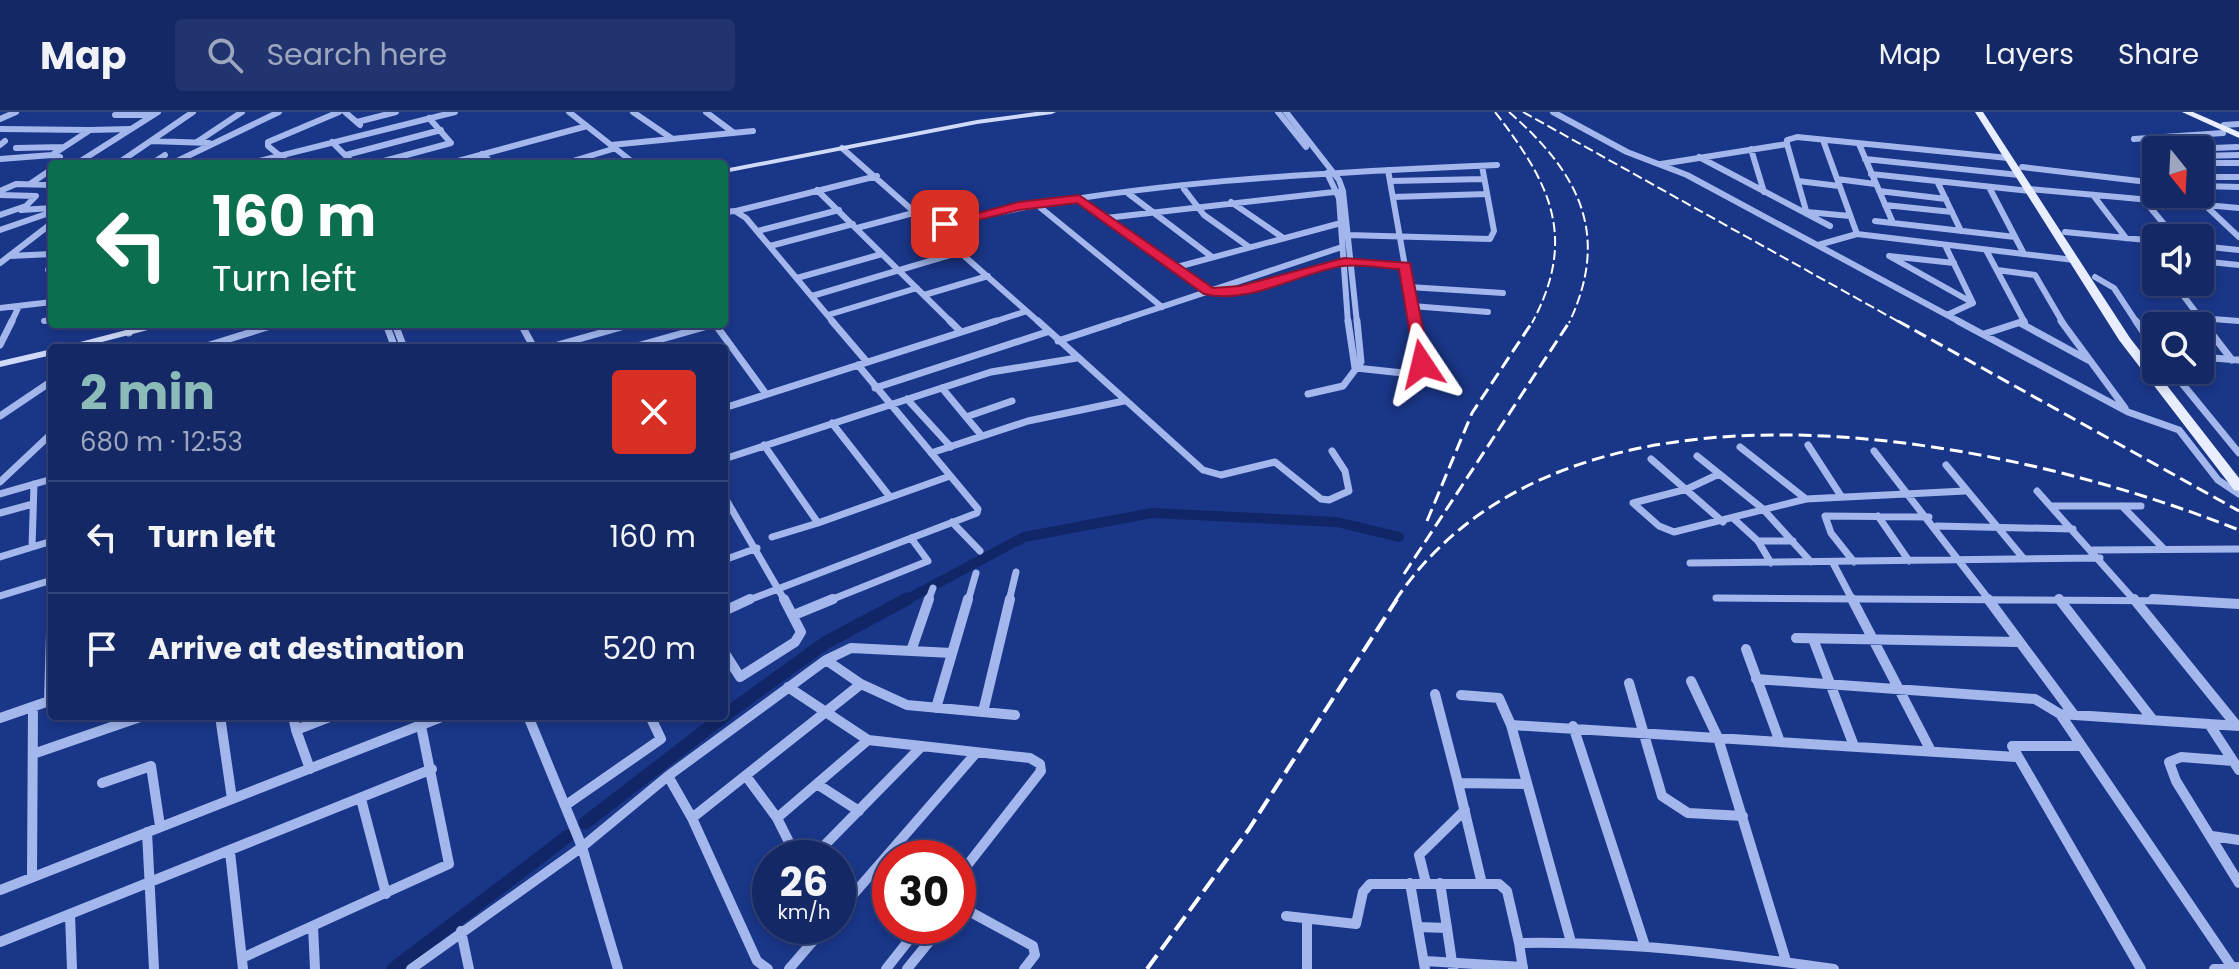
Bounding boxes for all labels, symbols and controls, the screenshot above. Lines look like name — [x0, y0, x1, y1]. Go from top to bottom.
search box — [175, 19, 735, 91]
text: Map — [40, 29, 127, 82]
icon: search — [203, 33, 247, 77]
text: Search here — [267, 33, 447, 76]
text: Map — [1879, 35, 1941, 74]
text: Layers — [1985, 35, 2074, 74]
text: Share — [2118, 35, 2199, 74]
north arrow — [2142, 136, 2214, 208]
map controls — [2142, 136, 2214, 384]
text: 160 m — [212, 177, 376, 256]
pin — [911, 190, 979, 258]
icon: left — [80, 192, 184, 296]
icon: arrive — [923, 202, 967, 246]
button: sound — [2142, 224, 2214, 296]
text: Turn left — [212, 253, 357, 304]
button: search — [2142, 312, 2214, 384]
position arrow — [1380, 322, 1464, 406]
text: 2 min — [80, 359, 215, 426]
button: close — [612, 370, 696, 454]
text: 680 m · 12:53 — [80, 424, 243, 460]
icon: left — [80, 515, 124, 559]
text: Turn left — [148, 515, 276, 558]
text: 160 m — [610, 515, 696, 558]
icon: arrive — [80, 627, 124, 671]
text: Arrive at destination — [148, 627, 465, 670]
text: 520 m — [602, 627, 696, 670]
speed limit sign: 30 — [872, 840, 976, 944]
text: 26 — [780, 854, 828, 910]
text: km/h — [777, 898, 831, 926]

